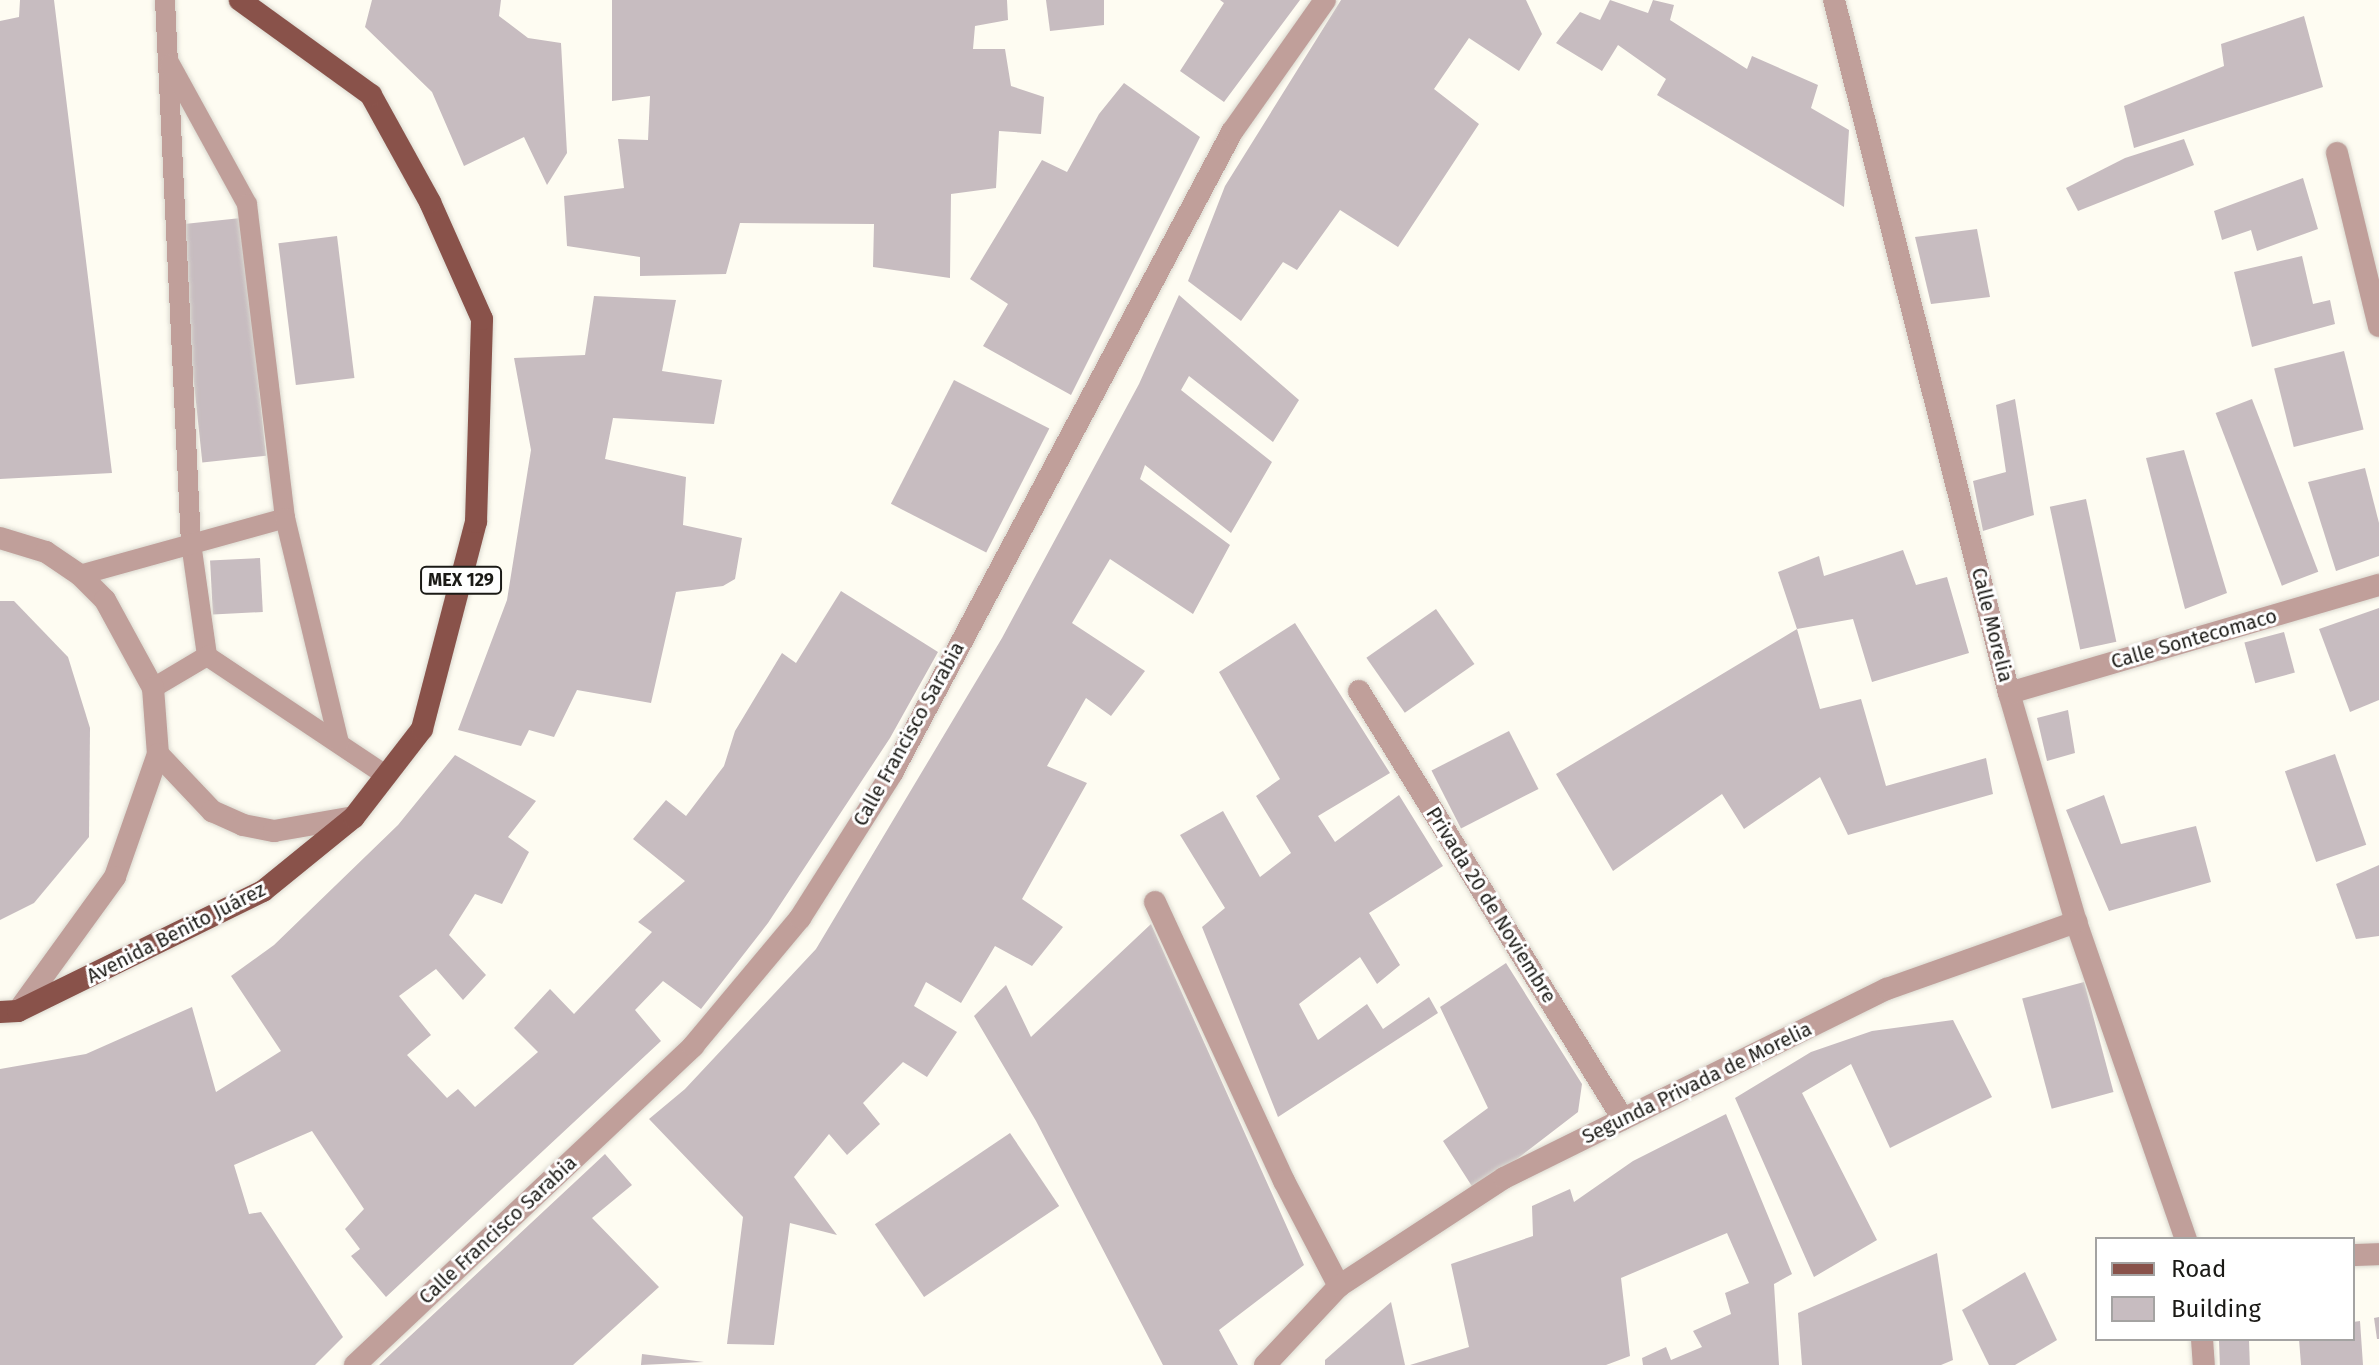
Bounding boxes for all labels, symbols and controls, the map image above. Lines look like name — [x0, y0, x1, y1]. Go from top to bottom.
street label: Calle Morelia — [1966, 565, 2018, 685]
road number: MEX 129 — [419, 566, 503, 594]
street label: Calle Sontecomaco — [2108, 604, 2280, 674]
street label: Calle Francisco Sarabia — [848, 638, 970, 830]
street label: Privada 20 de Noviembre — [1421, 803, 1561, 1007]
street label: Avenida Benito Juárez — [83, 878, 269, 988]
street label: Segunda Privada de Morelia — [1578, 1017, 1816, 1149]
street label: Calle Francisco Sarabia — [414, 1151, 582, 1309]
legend — [2095, 1237, 2355, 1341]
text: Road — [2171, 1255, 2226, 1283]
text: Building — [2171, 1295, 2261, 1323]

